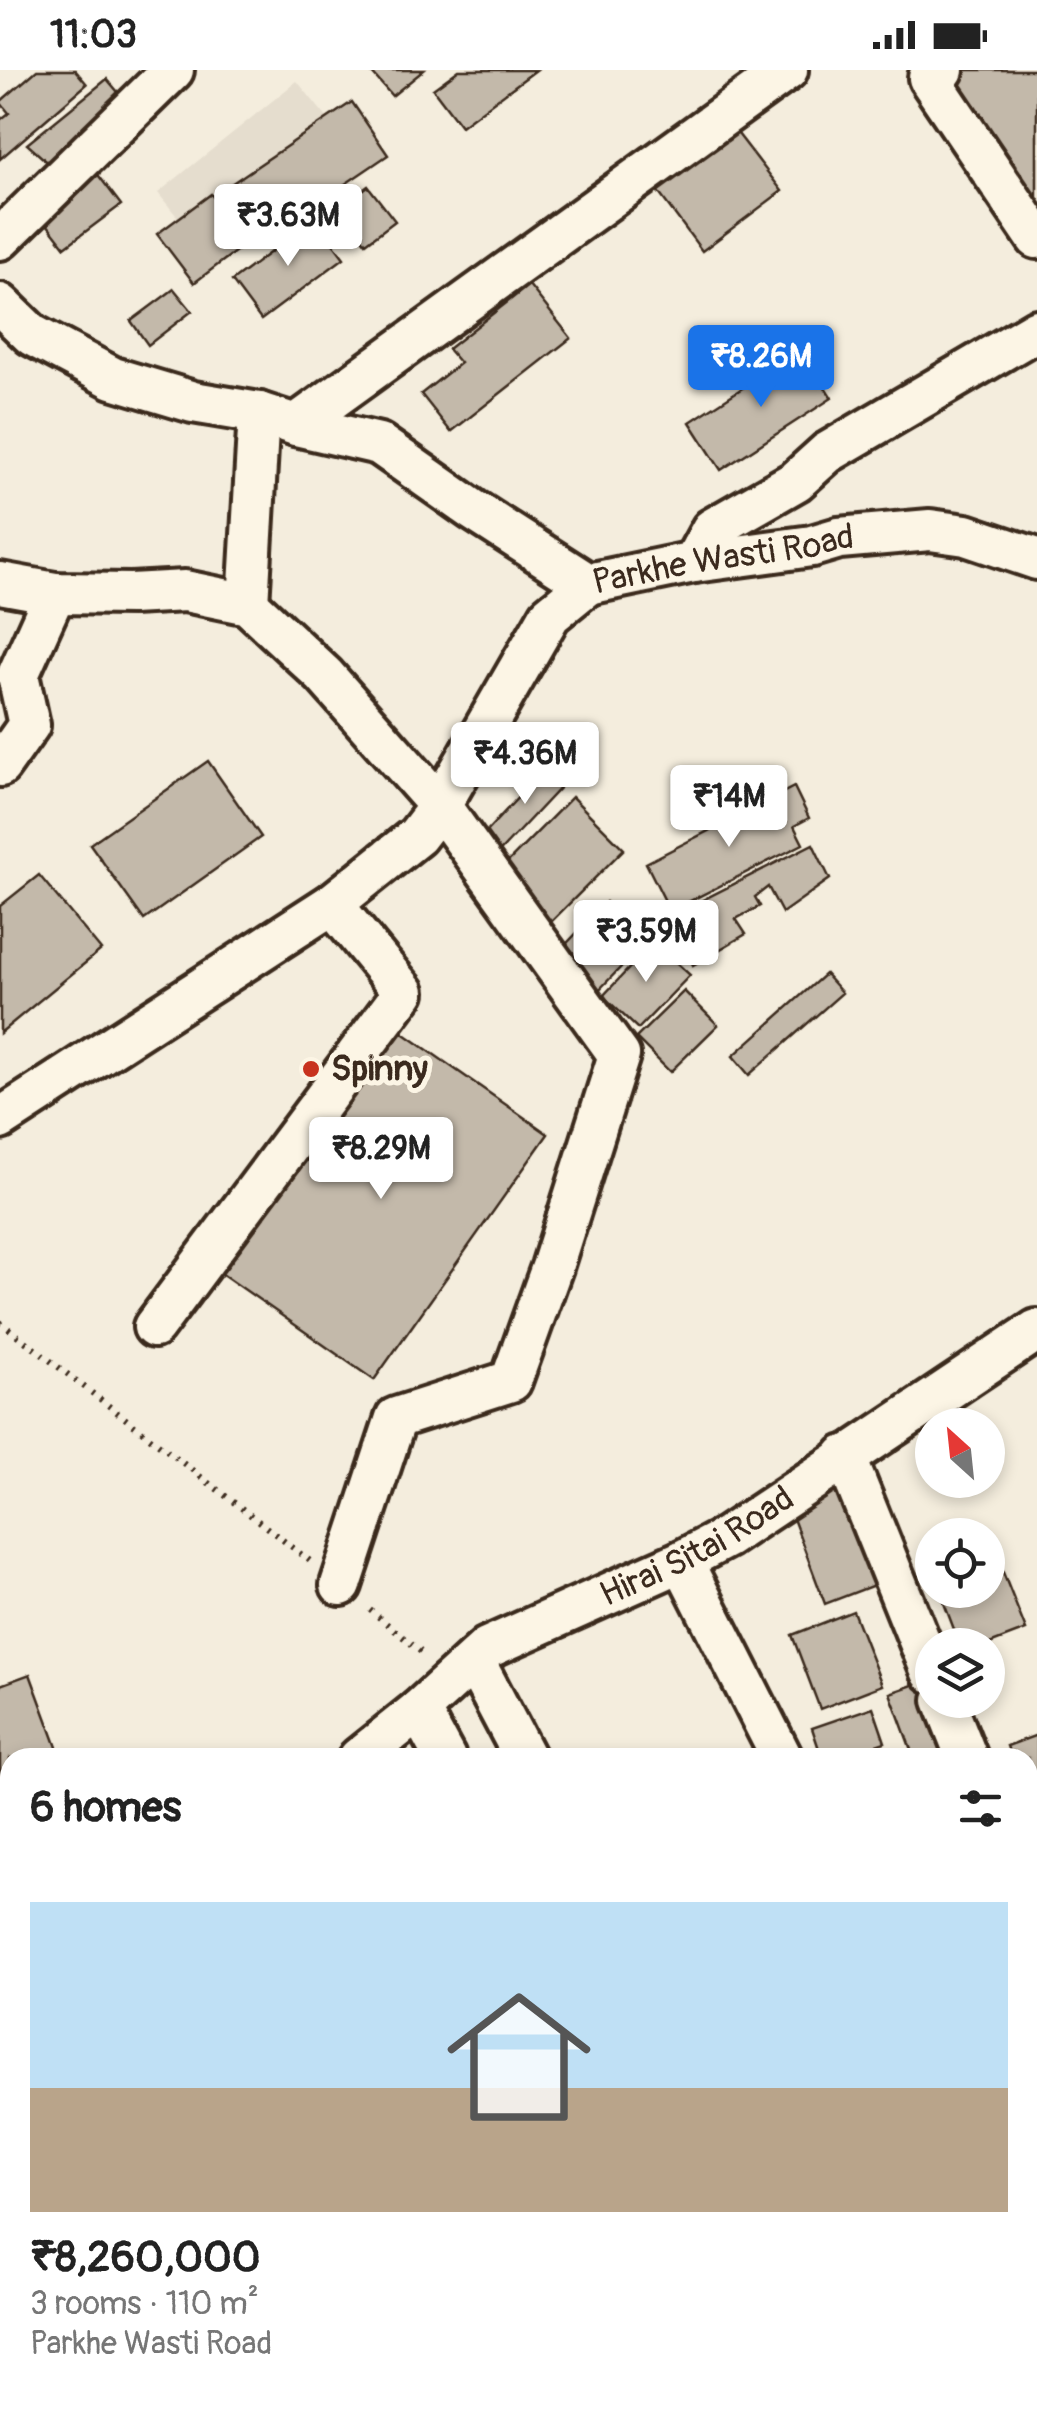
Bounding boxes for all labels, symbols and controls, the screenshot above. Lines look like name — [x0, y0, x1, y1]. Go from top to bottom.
text: 11:03 — [50, 11, 137, 59]
pin: ₹3.63M — [207, 184, 369, 269]
text: ₹3.63M — [236, 196, 340, 236]
pin: ₹8.26M — [680, 325, 842, 410]
text: ₹8.26M — [710, 337, 812, 377]
street label: Parkhe Wasti Road — [589, 515, 855, 604]
pin: ₹4.36M — [444, 722, 606, 807]
text: ₹4.36M — [473, 734, 577, 774]
pin: ₹14M — [670, 765, 788, 850]
text: ₹14M — [692, 777, 766, 817]
pin: ₹3.59M — [565, 900, 727, 985]
text: ₹3.59M — [596, 912, 696, 952]
place label: Spinny — [331, 1047, 428, 1091]
marker: Spinny — [300, 1058, 322, 1080]
pin: ₹8.29M — [300, 1117, 462, 1202]
text: ₹8.29M — [331, 1129, 431, 1169]
north arrow — [915, 1408, 1005, 1498]
map controls — [915, 1408, 1005, 1718]
street label: Hirai Sitai Road — [593, 1477, 802, 1617]
button: locate — [915, 1518, 1005, 1608]
button: layers — [915, 1628, 1005, 1718]
icon: filters — [953, 1781, 1008, 1836]
text: 6 homes — [30, 1782, 181, 1834]
icon: home — [429, 1967, 609, 2147]
text: ₹8,260,000 — [30, 2232, 260, 2284]
text: 3 rooms · 110 m² — [30, 2284, 259, 2324]
text: Parkhe Wasti Road — [30, 2324, 272, 2364]

